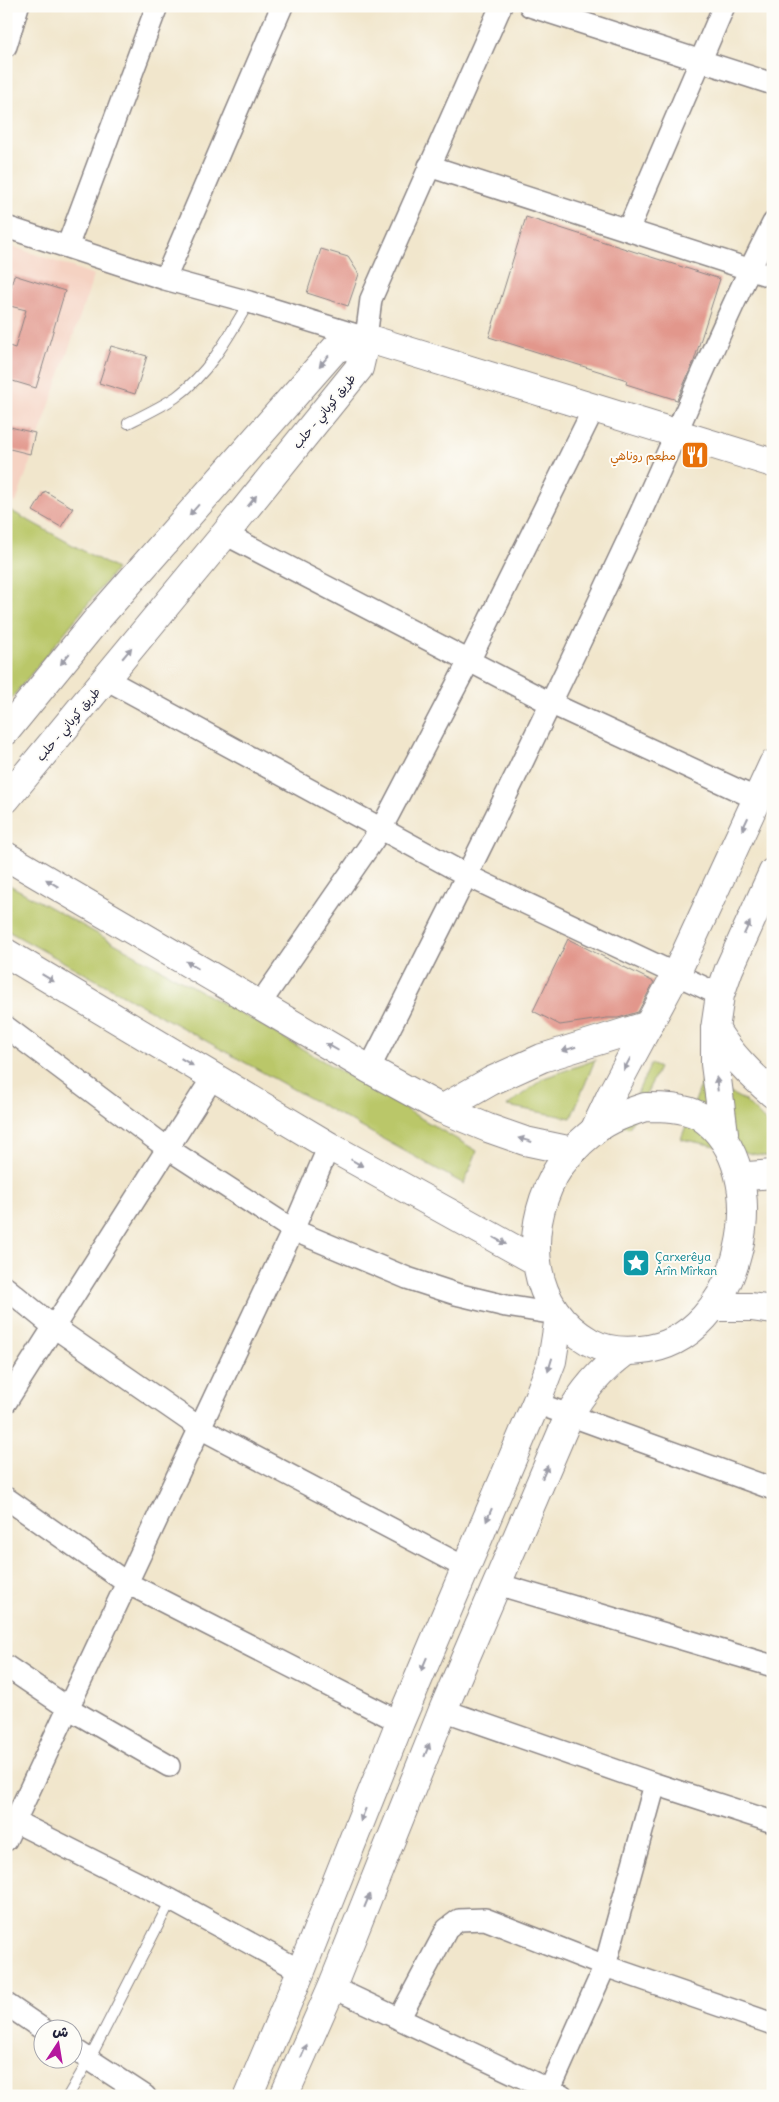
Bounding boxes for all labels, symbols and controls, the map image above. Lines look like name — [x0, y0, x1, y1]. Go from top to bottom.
one-way arrow — [319, 355, 330, 368]
street label: طريق كوباني - حلب — [289, 371, 362, 454]
restaurant icon: مطعم روناهي — [680, 440, 710, 470]
place label: مطعم روناهي — [610, 448, 676, 467]
one-way arrow — [247, 494, 257, 508]
one-way arrow — [188, 503, 200, 515]
one-way arrow — [121, 647, 132, 660]
one-way arrow — [59, 652, 70, 665]
street label: طريق كوباني - حلب — [33, 684, 106, 767]
one-way arrow — [741, 817, 749, 831]
one-way arrow — [45, 878, 58, 887]
one-way arrow — [744, 921, 752, 935]
one-way arrow — [185, 961, 198, 970]
one-way arrow — [42, 973, 55, 983]
one-way arrow — [325, 1043, 338, 1052]
one-way arrow — [561, 1046, 576, 1054]
one-way arrow — [181, 1057, 194, 1066]
one-way arrow — [623, 1057, 631, 1072]
one-way arrow — [713, 1076, 721, 1092]
one-way arrow — [517, 1136, 532, 1144]
one-way arrow — [350, 1158, 364, 1167]
one-way arrow — [492, 1237, 507, 1245]
place icon: Çarxerêya Arîn Mîrkan — [621, 1248, 651, 1278]
place label: Çarxerêya Arîn Mîrkan — [655, 1249, 717, 1278]
one-way arrow — [546, 1357, 554, 1372]
one-way arrow — [541, 1464, 549, 1479]
one-way arrow — [484, 1508, 492, 1522]
one-way arrow — [420, 1657, 428, 1671]
one-way arrow — [424, 1743, 431, 1758]
one-way arrow — [359, 1807, 366, 1822]
one-way arrow — [363, 1894, 371, 1908]
north arrow — [32, 2020, 82, 2070]
text: ش — [51, 2021, 70, 2042]
one-way arrow — [300, 2044, 308, 2058]

